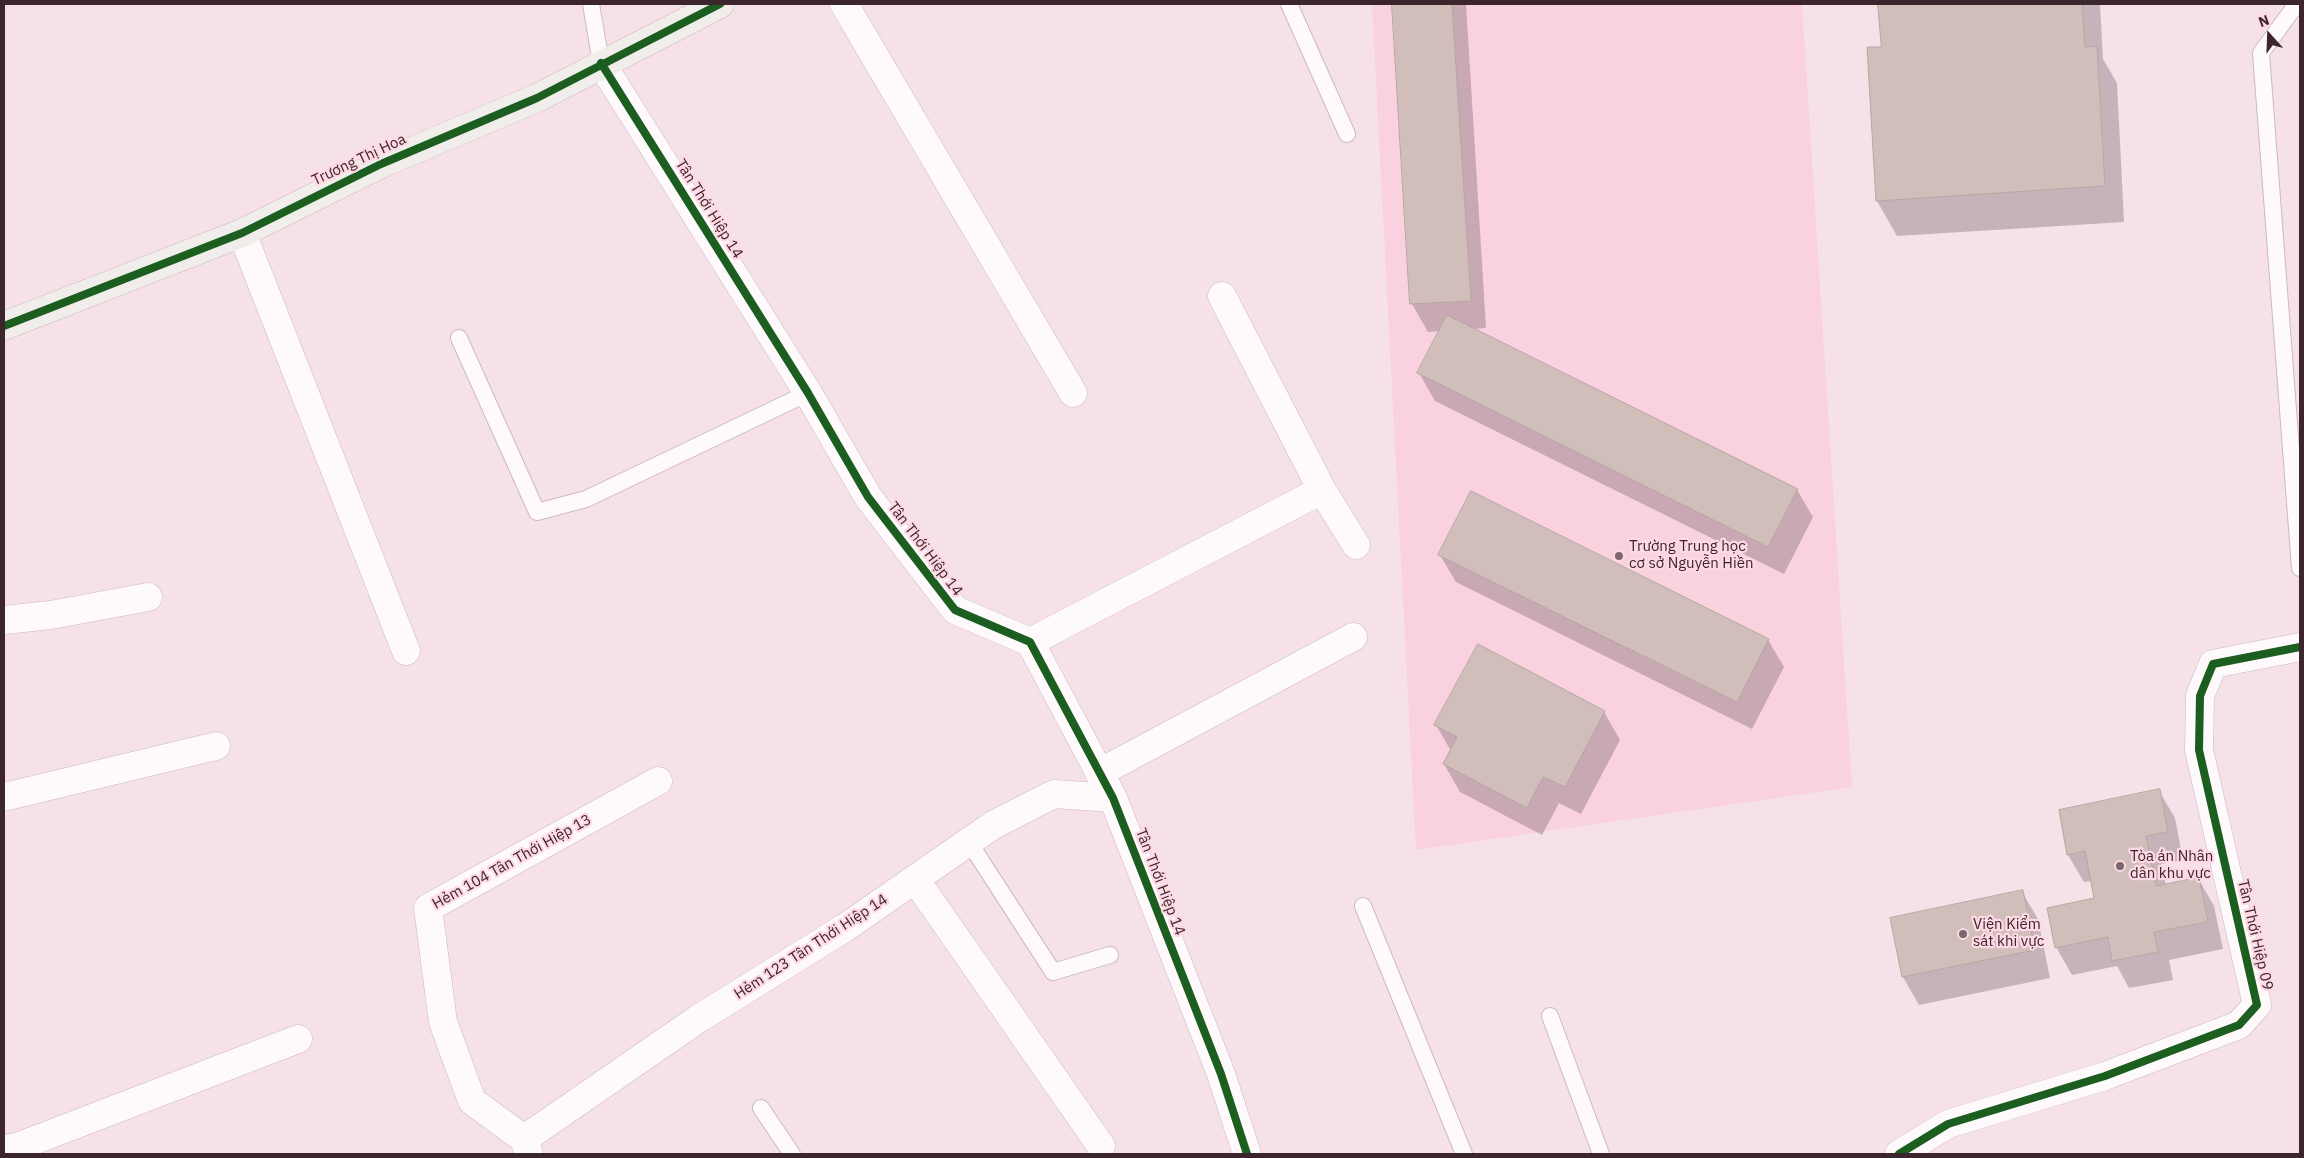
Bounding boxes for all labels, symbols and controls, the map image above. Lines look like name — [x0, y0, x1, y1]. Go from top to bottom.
north arrow — [2244, 10, 2294, 60]
text: N — [2256, 11, 2272, 31]
street label: Trương Thị Hoa — [309, 130, 409, 190]
street label: Tân Thới Hiệp 14 — [671, 156, 747, 262]
street label: Tân Thới Hiệp 14 — [884, 498, 966, 600]
place label: Trường Trung học cơ sở Nguyễn Hiền — [1629, 538, 1753, 573]
marker: Trường Trung học cơ sở Nguyễn Hiền — [1613, 550, 1625, 562]
street label: Hẻm 104 Tân Thới Hiệp 13 — [429, 811, 595, 913]
street label: Tân Thới Hiệp 14 — [1131, 826, 1189, 938]
place label: Tòa án Nhân dân khu vực — [2130, 848, 2213, 883]
marker: Tòa án Nhân dân khu vực — [2114, 860, 2126, 872]
street label: Tân Thới Hiệp 09 — [2233, 878, 2277, 992]
street label: Hẻm 123 Tân Thới Hiệp 14 — [731, 891, 891, 1003]
place label: Viện Kiểm sát khi vực — [1973, 916, 2044, 951]
marker: Viện Kiểm sát khi vực — [1957, 928, 1969, 940]

